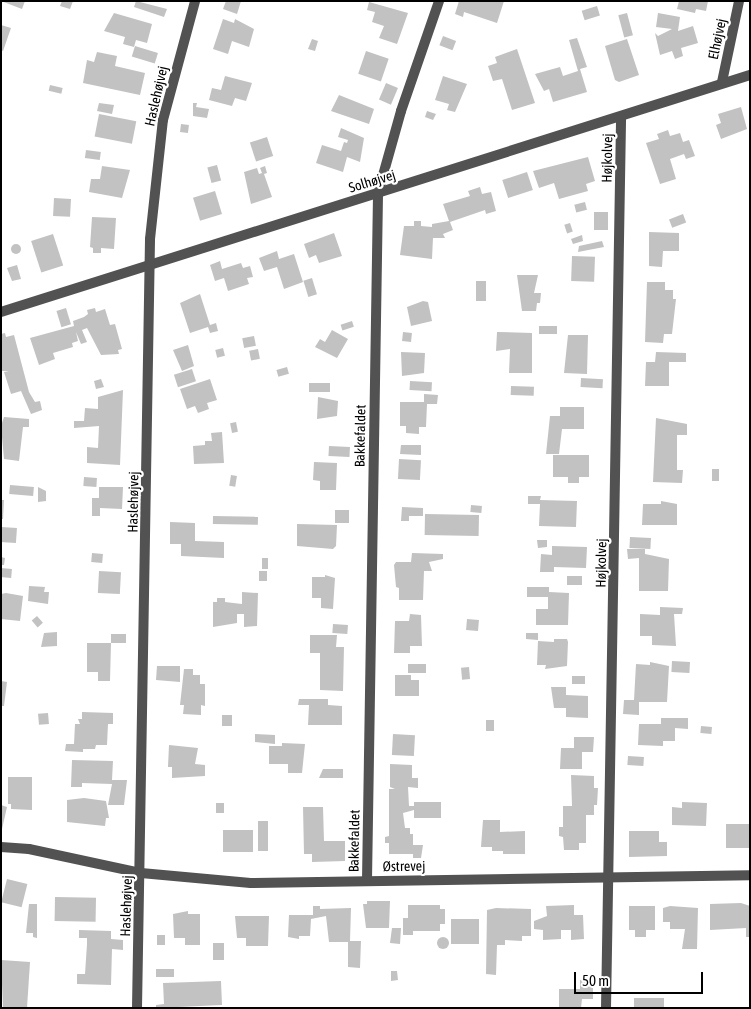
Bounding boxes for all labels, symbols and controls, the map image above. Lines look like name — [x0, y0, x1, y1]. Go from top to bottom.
street label: Elhøjvej — [704, 17, 730, 61]
street label: Haslehøjvej — [141, 64, 171, 128]
street label: Højkolvej — [598, 133, 616, 183]
street label: Solhøjvej — [347, 166, 397, 196]
street label: Bakkefaldet — [351, 405, 369, 467]
street label: Haslehøjvej — [124, 471, 142, 533]
street label: Højkolvej — [592, 538, 610, 588]
street label: Bakkefaldet — [345, 810, 363, 872]
street label: Østrevej — [383, 857, 425, 875]
street label: Haslehøjvej — [117, 875, 135, 937]
scale bar — [576, 962, 705, 994]
text: 50 m — [582, 972, 609, 989]

